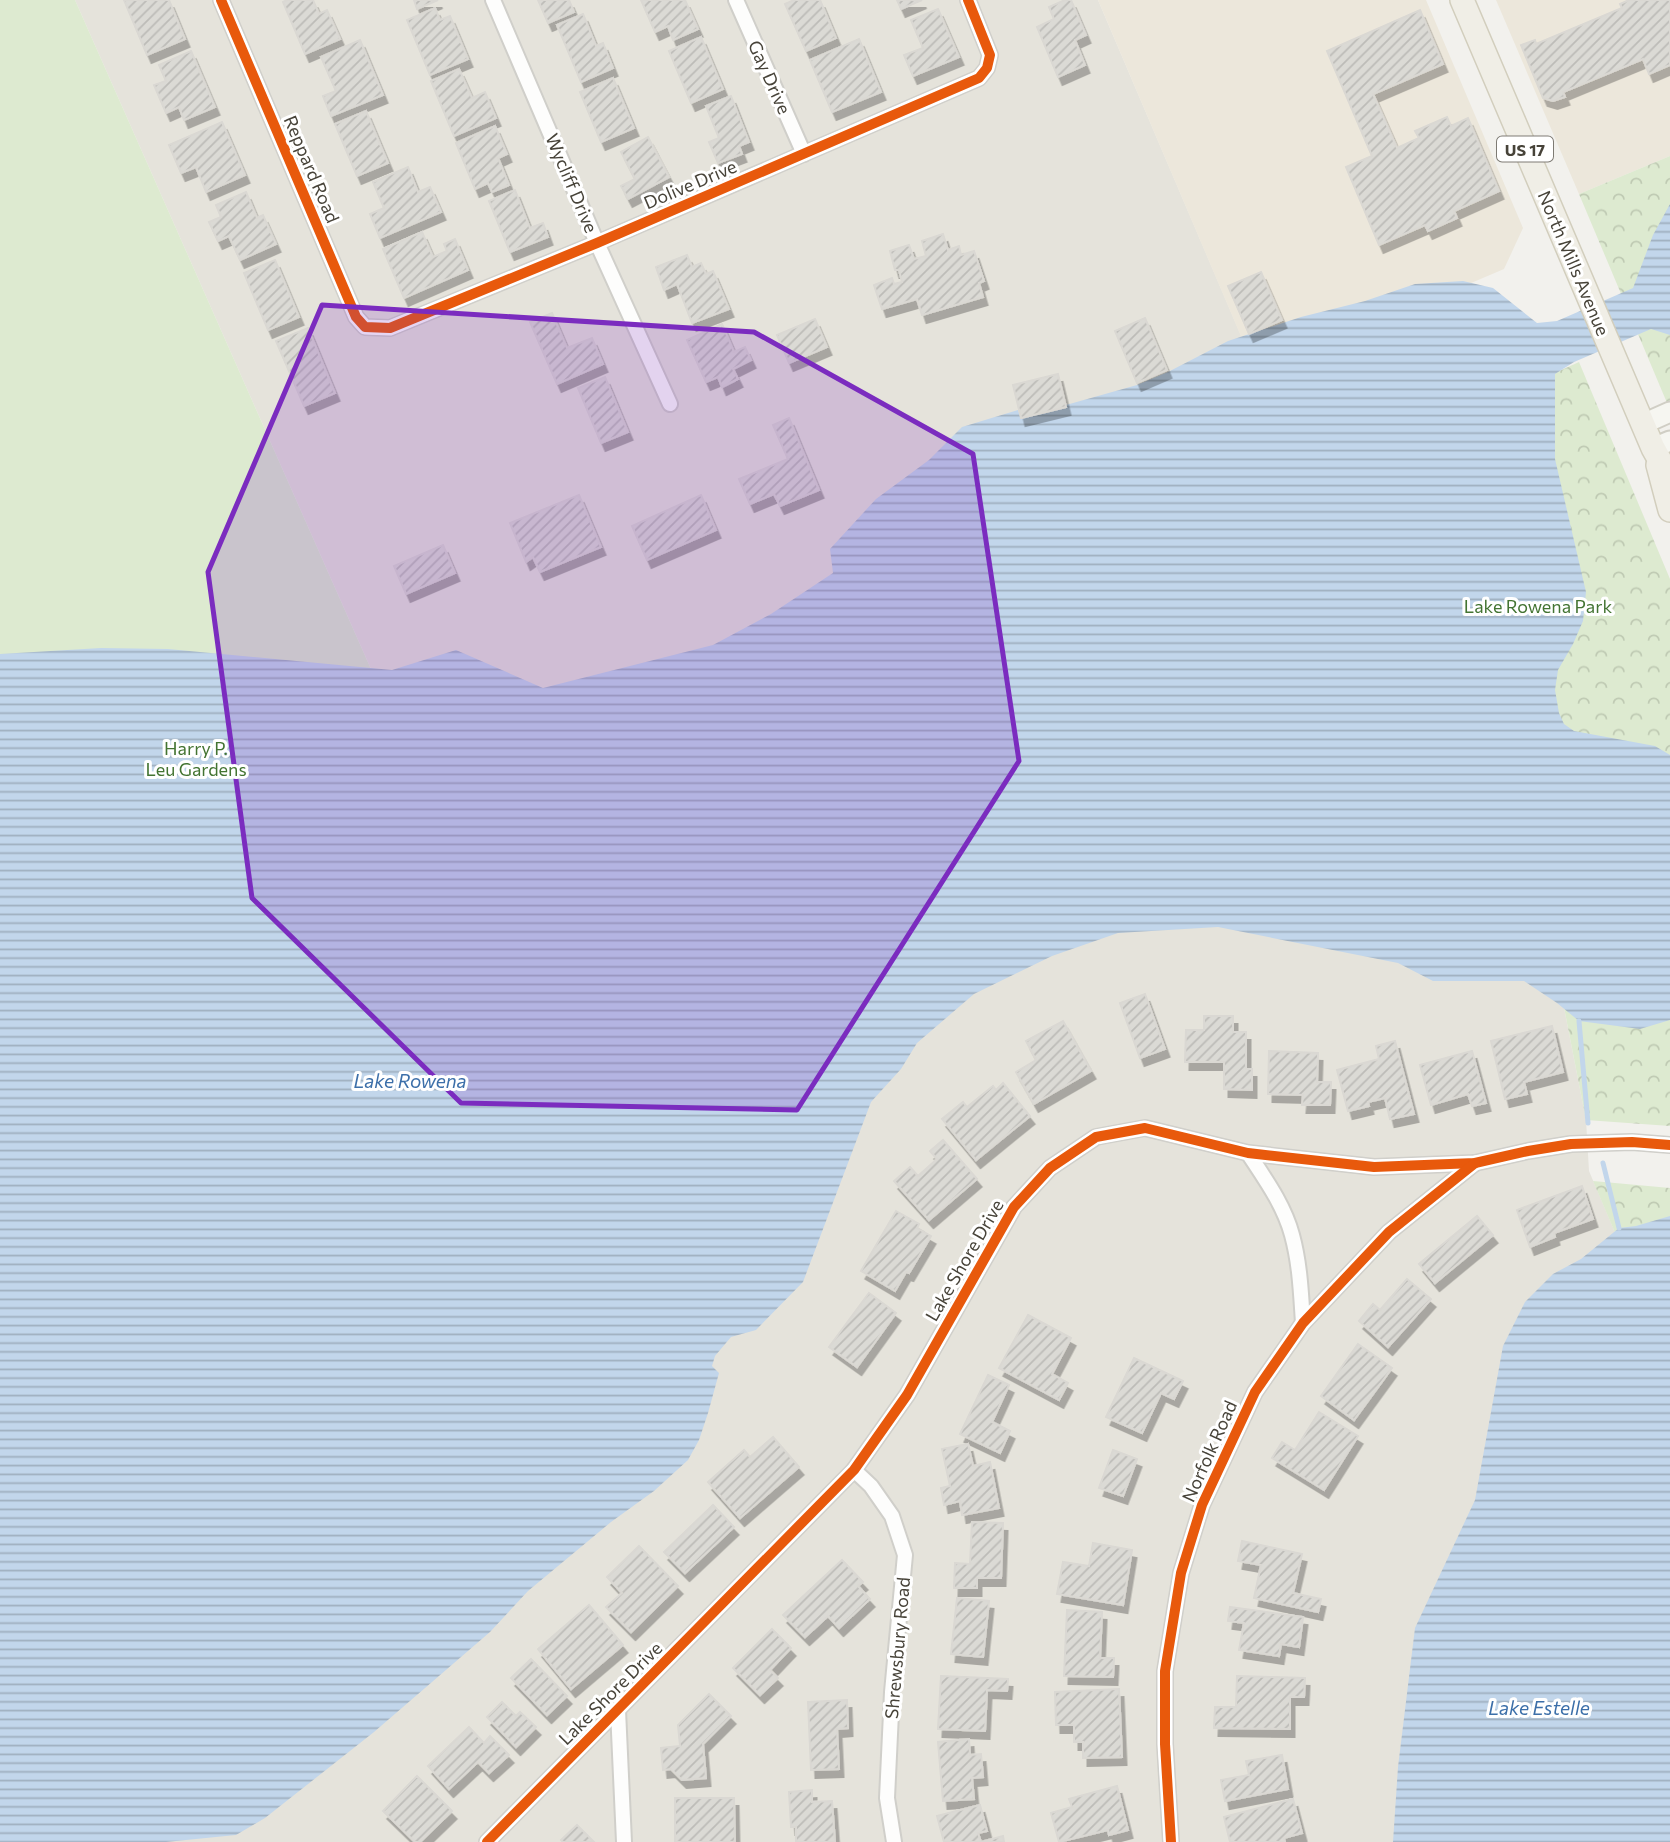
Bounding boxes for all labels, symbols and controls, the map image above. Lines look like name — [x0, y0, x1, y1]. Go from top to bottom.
street label: Gay Drive — [744, 37, 796, 117]
street label: Reppard Road — [280, 112, 344, 226]
street label: Wycliff Drive — [541, 130, 603, 236]
road number: US 17 — [1497, 136, 1553, 162]
street label: Dolive Drive — [640, 155, 740, 213]
street label: North Mills Avenue — [1534, 187, 1614, 339]
park label: Lake Rowena Park — [1464, 595, 1612, 617]
park label: Harry P. Leu Gardens — [145, 737, 247, 780]
water label: Lake Rowena — [353, 1069, 467, 1092]
street label: Lake Shore Drive — [920, 1195, 1008, 1325]
street label: Norfolk Road — [1177, 1397, 1241, 1505]
street label: Shrewsbury Road — [880, 1576, 914, 1720]
street label: Lake Shore Drive — [554, 1637, 666, 1749]
water label: Lake Estelle — [1488, 1696, 1590, 1719]

